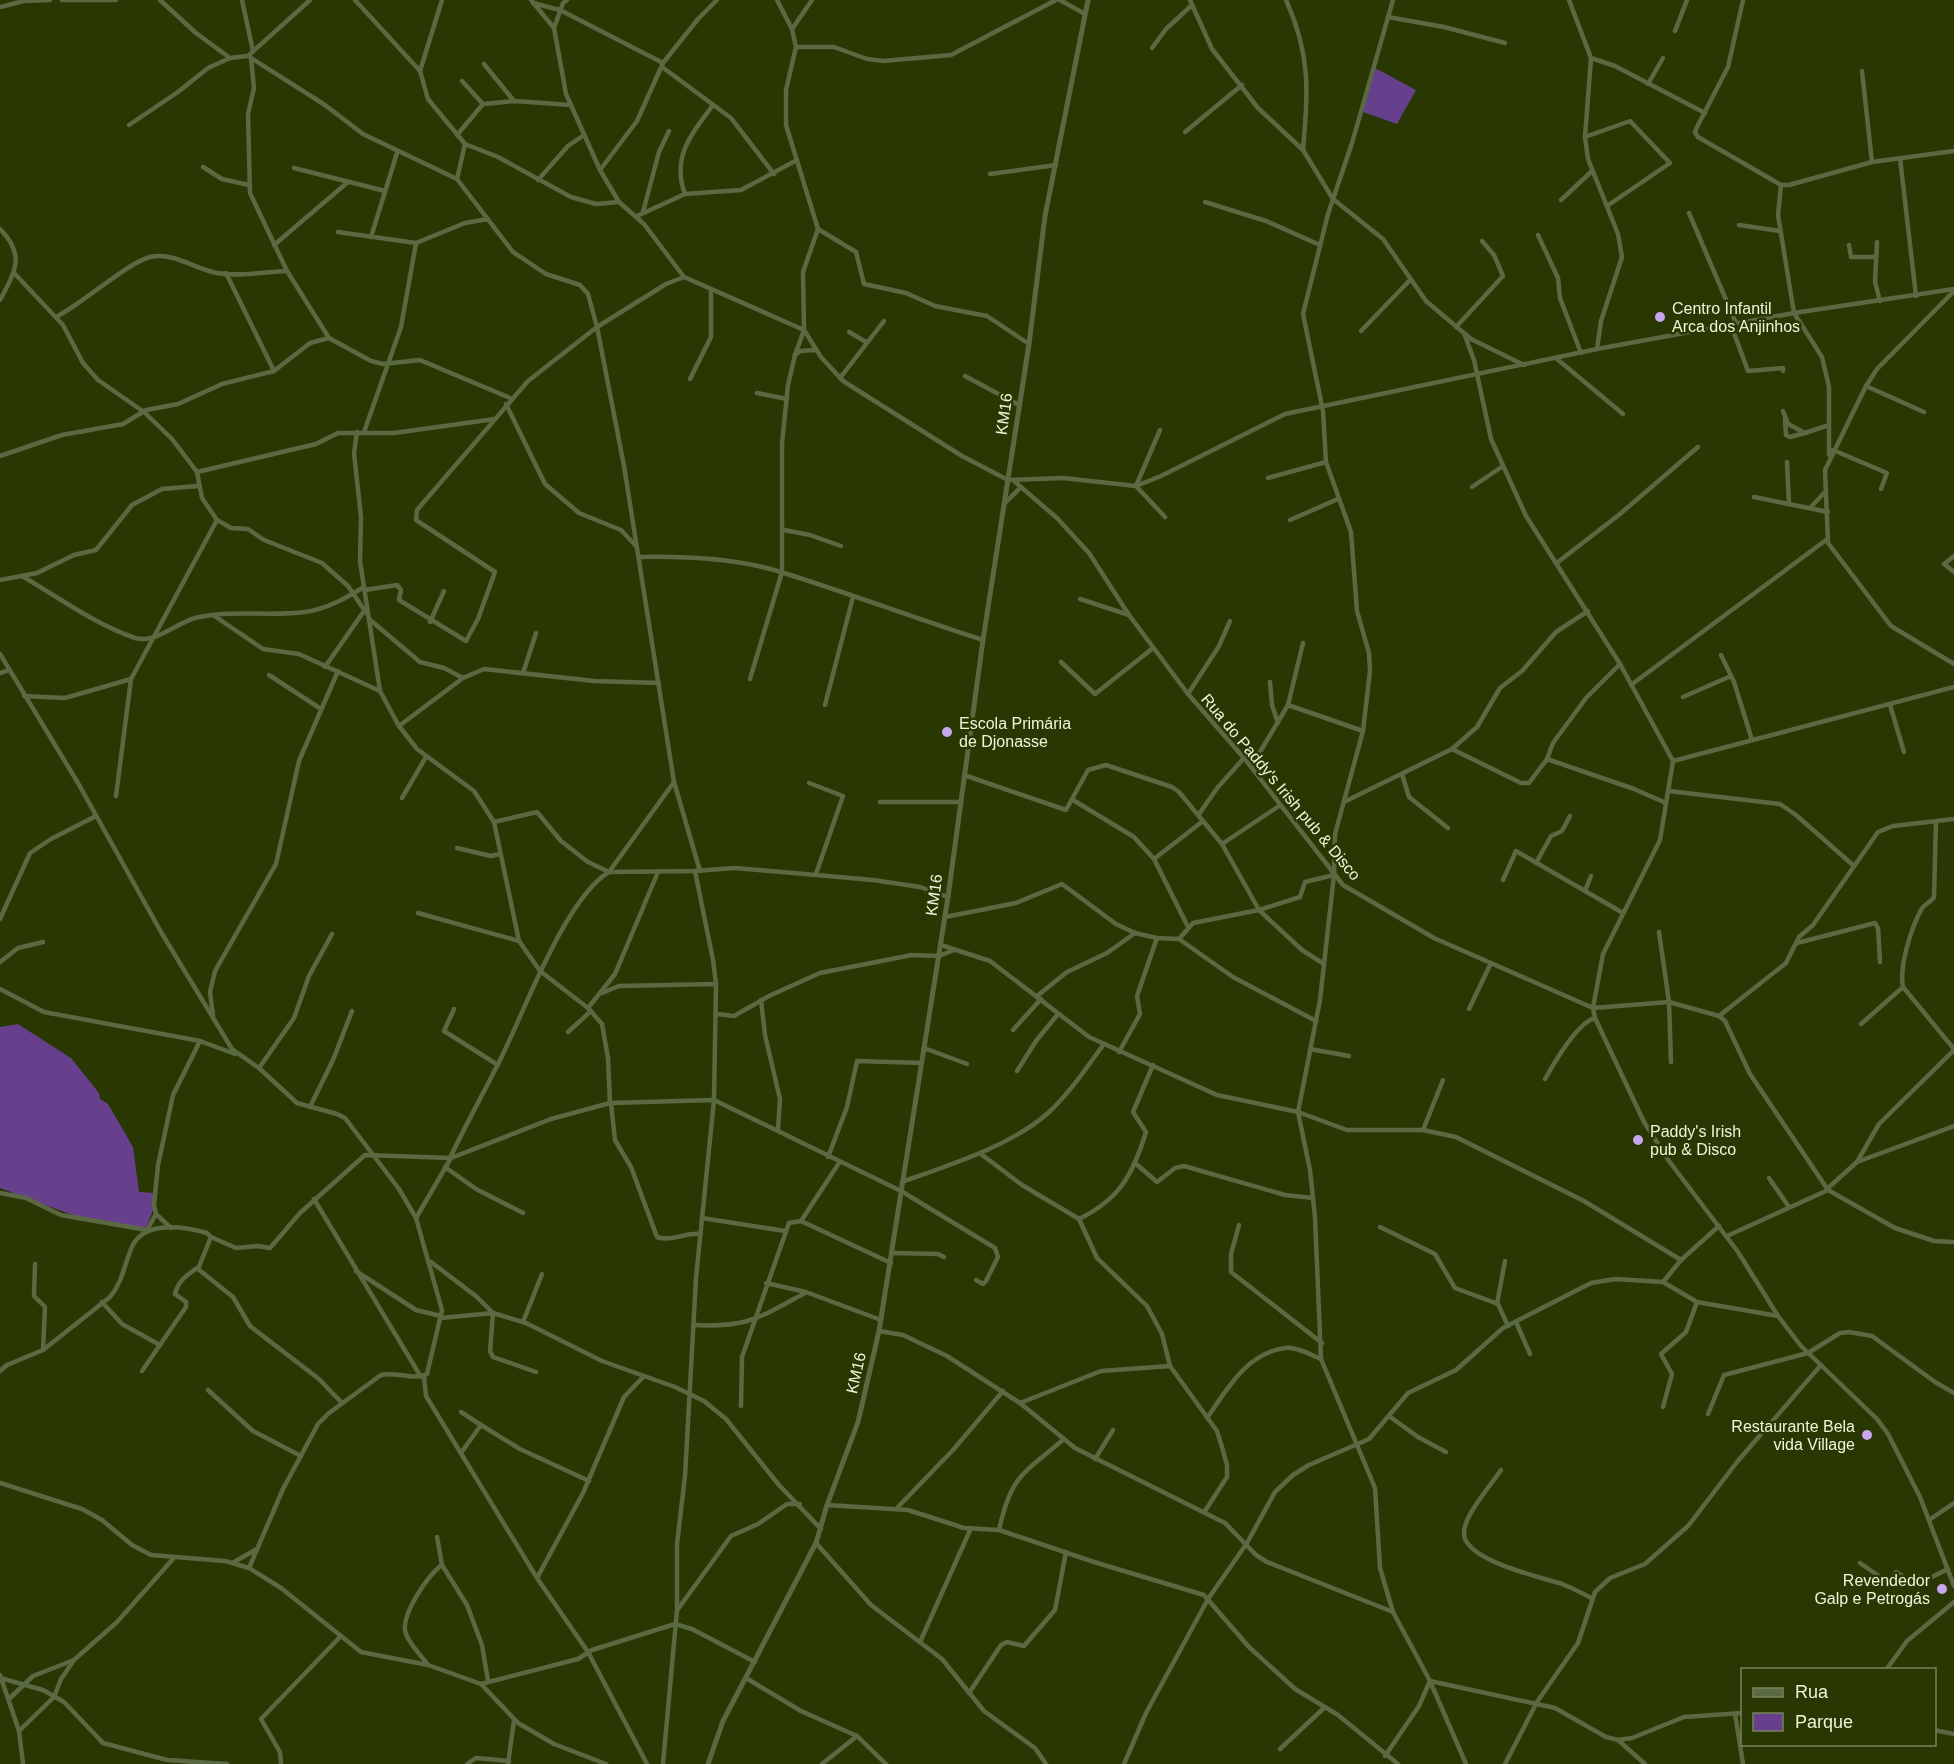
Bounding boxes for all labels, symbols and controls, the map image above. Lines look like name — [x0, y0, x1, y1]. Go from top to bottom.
place label: Centro Infantil Arca dos Anjinhos — [1672, 300, 1800, 335]
marker: Centro Infantil Arca dos Anjinhos — [1653, 310, 1667, 324]
street label: KM16 — [993, 392, 1015, 436]
street label: Rua do Paddy's Irish pub & Disco — [1198, 690, 1364, 884]
place label: Escola Primária de Djonasse — [959, 715, 1071, 750]
marker: Escola Primária de Djonasse — [940, 725, 954, 739]
street label: KM16 — [923, 873, 945, 917]
place label: Paddy's Irish pub & Disco — [1650, 1123, 1741, 1158]
marker: Paddy's Irish pub & Disco — [1631, 1133, 1645, 1147]
street label: KM16 — [843, 1351, 869, 1395]
place label: Restaurante Bela vida Village — [1731, 1418, 1855, 1453]
marker: Restaurante Bela vida Village — [1860, 1428, 1874, 1442]
place label: Revendedor Galp e Petrogás — [1814, 1572, 1931, 1607]
marker: Revendedor Galp e Petrogás — [1935, 1582, 1949, 1596]
legend — [1741, 1668, 1936, 1746]
text: Rua — [1795, 1682, 1829, 1702]
text: Parque — [1795, 1712, 1853, 1732]

